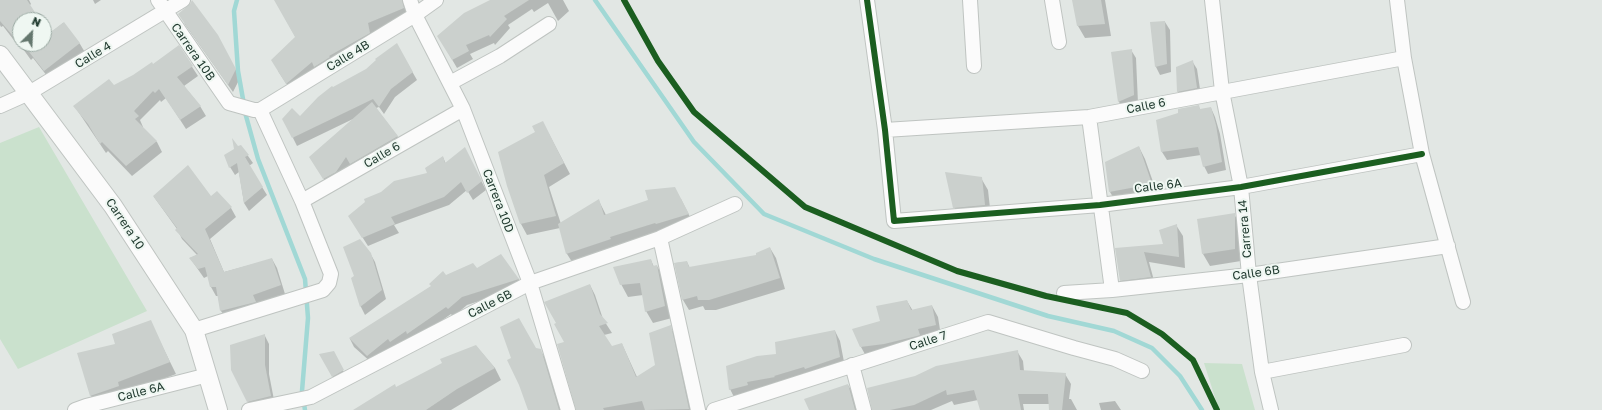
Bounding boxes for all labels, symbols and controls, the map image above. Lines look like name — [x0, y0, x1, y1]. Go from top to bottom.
north arrow — [12, 12, 52, 52]
text: N — [30, 14, 43, 29]
street label: Carrera 10B — [168, 21, 218, 83]
street label: Calle 4B — [324, 38, 372, 74]
street label: Calle 4 — [72, 39, 114, 71]
street label: Calle 6 — [1125, 95, 1167, 117]
street label: Calle 6 — [361, 139, 403, 171]
street label: Carrera 10D — [479, 167, 517, 235]
street label: Calle 6A — [1133, 176, 1183, 196]
street label: Carrera 10 — [103, 196, 147, 252]
street label: Carrera 14 — [1235, 199, 1255, 259]
street label: Calle 6B — [1231, 263, 1281, 283]
street label: Calle 6B — [465, 287, 515, 321]
street label: Calle 7 — [907, 328, 949, 354]
street label: Calle 6A — [116, 379, 166, 405]

